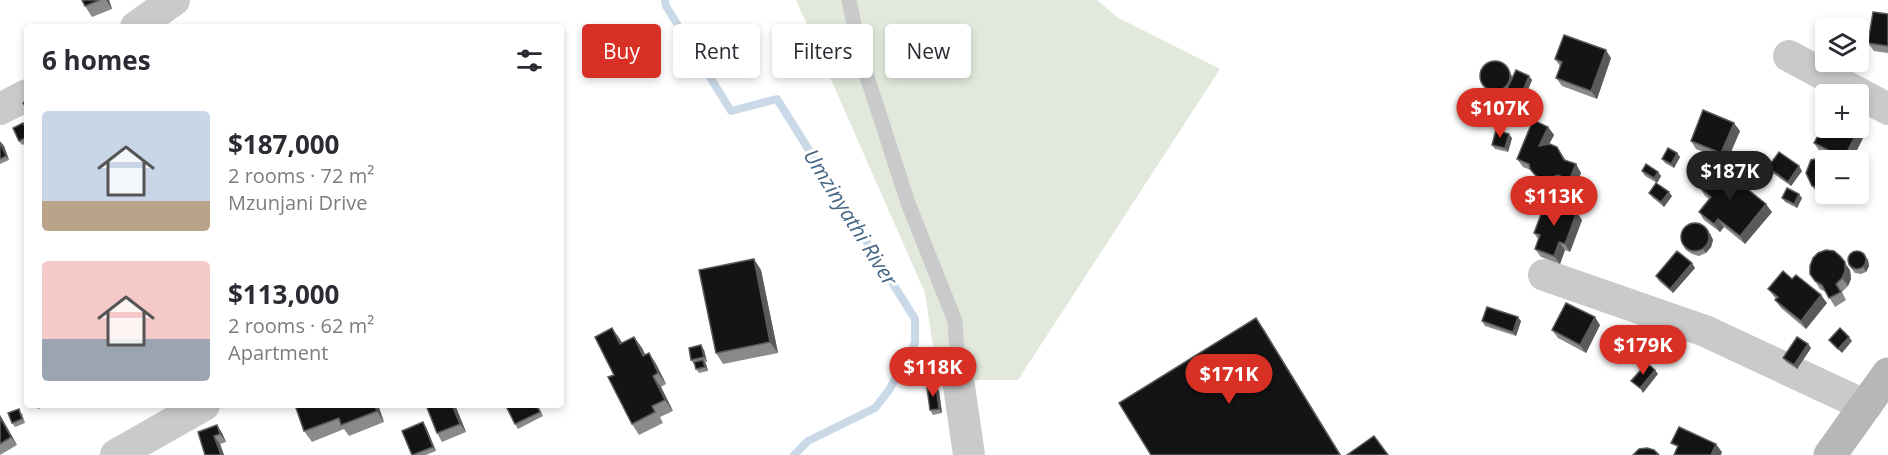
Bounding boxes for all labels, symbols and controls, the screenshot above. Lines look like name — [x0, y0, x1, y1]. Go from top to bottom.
map controls — [1815, 18, 1869, 204]
button: layers — [1815, 18, 1869, 72]
chip: Buy — [582, 24, 661, 78]
chip: Rent — [673, 24, 760, 78]
chip: Filters — [772, 24, 873, 78]
chip: New — [885, 24, 971, 78]
text: 6 homes — [42, 42, 151, 78]
icon: filters — [513, 44, 546, 77]
button: + — [1815, 84, 1869, 138]
pin: $107K — [1458, 88, 1542, 139]
text: $107K — [1470, 94, 1530, 121]
text: $187,000 — [228, 126, 339, 162]
icon: home — [90, 135, 162, 207]
water label: Umzinyathi River — [798, 143, 905, 291]
button: − — [1815, 150, 1869, 204]
pin: $187K — [1688, 151, 1772, 202]
text: $187K — [1700, 157, 1760, 184]
text: 2 rooms · 72 m² — [228, 162, 374, 189]
pin: $113K — [1512, 176, 1596, 227]
text: $113K — [1524, 182, 1584, 209]
text: Mzunjani Drive — [228, 189, 368, 216]
text: $113,000 — [228, 276, 339, 312]
icon: home — [90, 285, 162, 357]
text: 2 rooms · 62 m² — [228, 312, 374, 339]
pin: $179K — [1601, 325, 1685, 376]
text: $179K — [1613, 331, 1673, 358]
text: Apartment — [228, 339, 328, 366]
pin: $118K — [891, 347, 975, 398]
text: $118K — [903, 353, 963, 380]
pin: $171K — [1187, 354, 1271, 405]
text: $171K — [1199, 360, 1259, 387]

